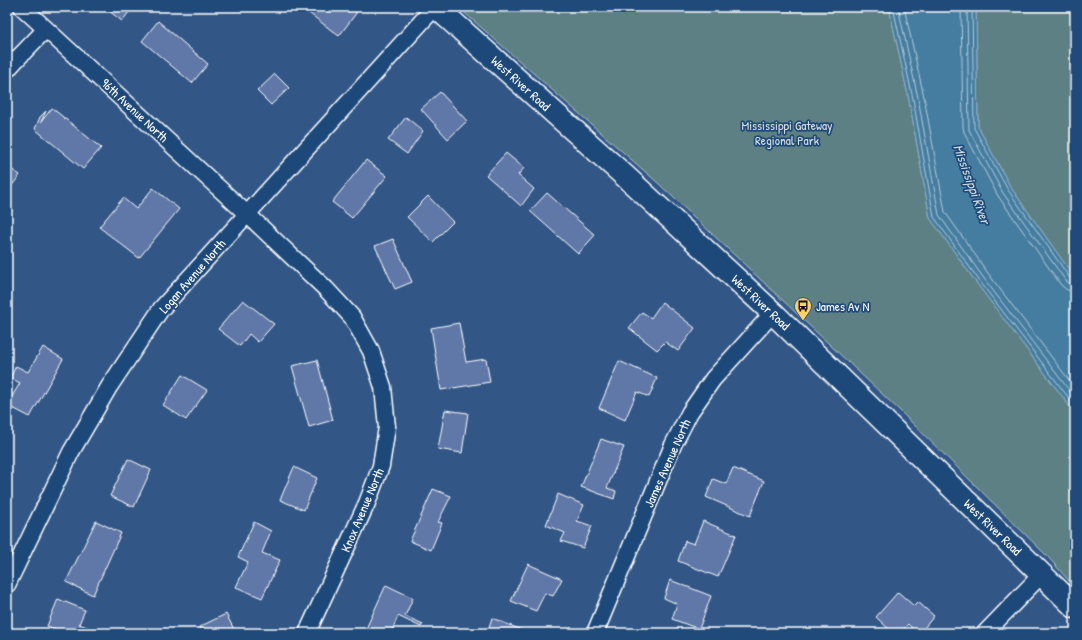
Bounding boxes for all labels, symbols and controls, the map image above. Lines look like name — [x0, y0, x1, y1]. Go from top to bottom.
street label: West River Road — [487, 52, 555, 114]
street label: 96th Avenue North — [97, 74, 173, 146]
park label: Mississippi Gateway Regional Park — [741, 116, 833, 149]
water label: Mississippi River — [948, 141, 996, 228]
street label: Logan Avenue North — [155, 235, 230, 317]
street label: West River Road — [728, 270, 794, 334]
bus stop icon: James Av N — [793, 296, 813, 321]
place label: James Av N — [816, 297, 869, 315]
street label: James Avenue North — [639, 415, 695, 510]
street label: Knox Avenue North — [336, 465, 388, 555]
street label: West River Road — [960, 495, 1026, 559]

